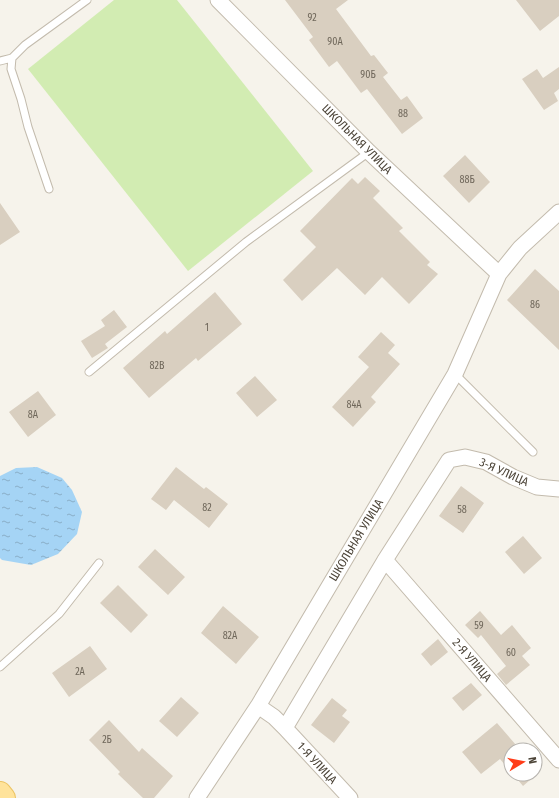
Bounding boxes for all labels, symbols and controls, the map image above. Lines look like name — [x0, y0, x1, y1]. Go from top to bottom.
house number: 92 — [307, 12, 317, 24]
house number: 90А — [327, 36, 343, 48]
house number: 90Б — [360, 69, 376, 81]
street label: ШКОЛЬНАЯ УЛИЦА — [319, 101, 395, 177]
house number: 88 — [398, 108, 408, 120]
house number: 88Б — [459, 174, 475, 186]
house number: 86 — [530, 299, 540, 311]
house number: 1 — [205, 322, 209, 334]
house number: 82В — [150, 360, 165, 372]
house number: 84А — [346, 399, 362, 411]
house number: 8А — [28, 409, 39, 421]
street label: 3-Я УЛИЦА — [477, 455, 531, 489]
street label: ШКОЛЬНАЯ УЛИЦА — [326, 496, 386, 584]
house number: 82 — [202, 502, 212, 514]
house number: 58 — [457, 504, 467, 516]
house number: 59 — [474, 620, 484, 632]
house number: 82А — [223, 630, 238, 642]
street label: 2-Я УЛИЦА — [450, 636, 495, 685]
house number: 60 — [506, 647, 516, 659]
house number: 2А — [75, 666, 86, 678]
house number: 2Б — [102, 734, 112, 746]
street label: 1-Я УЛИЦА — [294, 739, 340, 787]
north arrow — [503, 742, 543, 782]
text: N — [525, 756, 539, 765]

